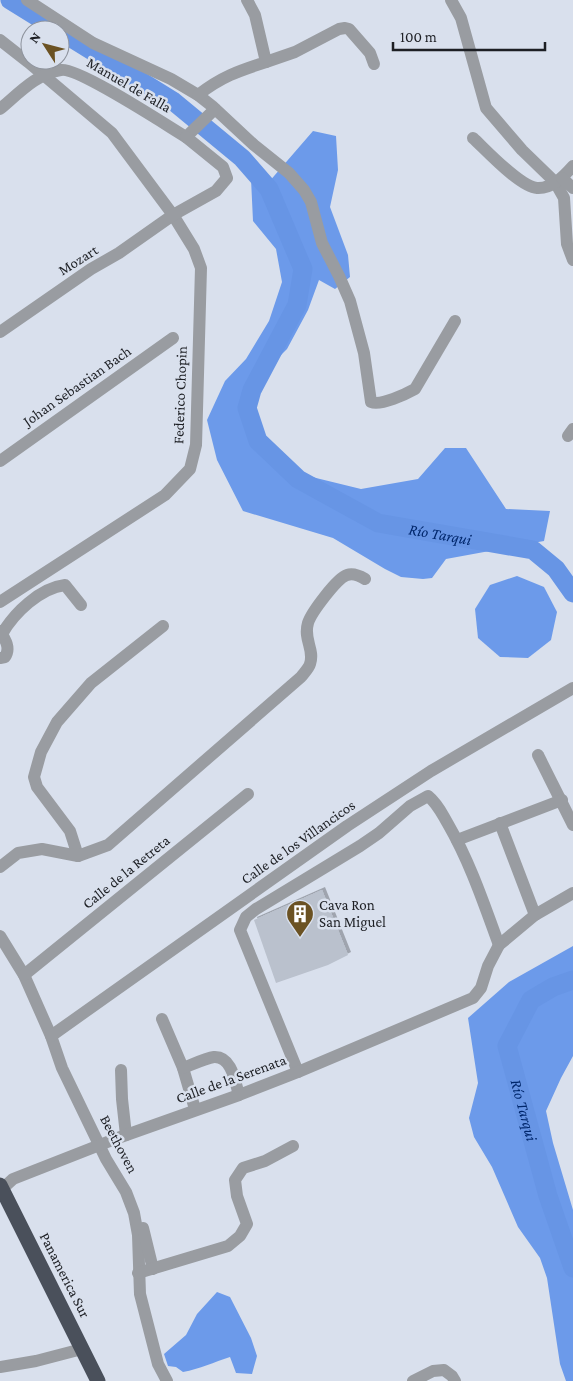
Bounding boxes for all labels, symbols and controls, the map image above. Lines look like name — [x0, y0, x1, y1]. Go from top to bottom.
north arrow — [20, 20, 70, 70]
scale bar — [393, 20, 546, 52]
text: N — [25, 28, 44, 46]
text: 100 m — [400, 29, 437, 45]
street label: Manuel de Falla — [84, 54, 174, 116]
street label: Mozart — [55, 241, 102, 278]
street label: Johan Sebastian Bach — [18, 343, 135, 431]
street label: Federico Chopin — [170, 346, 191, 444]
water label: Río Tarqui — [408, 520, 473, 548]
street label: Calle de los Villancicos — [238, 797, 358, 887]
street label: Calle de la Retreta — [79, 832, 173, 912]
place label: Cava Ron San Miguel — [319, 897, 386, 931]
building icon: Cava Ron San Miguel — [285, 899, 315, 938]
street label: Calle de la Serenata — [174, 1052, 288, 1106]
water label: Río Tarqui — [508, 1077, 541, 1143]
street label: Beethoven — [97, 1112, 141, 1176]
street label: Panamerica Sur — [37, 1230, 94, 1321]

